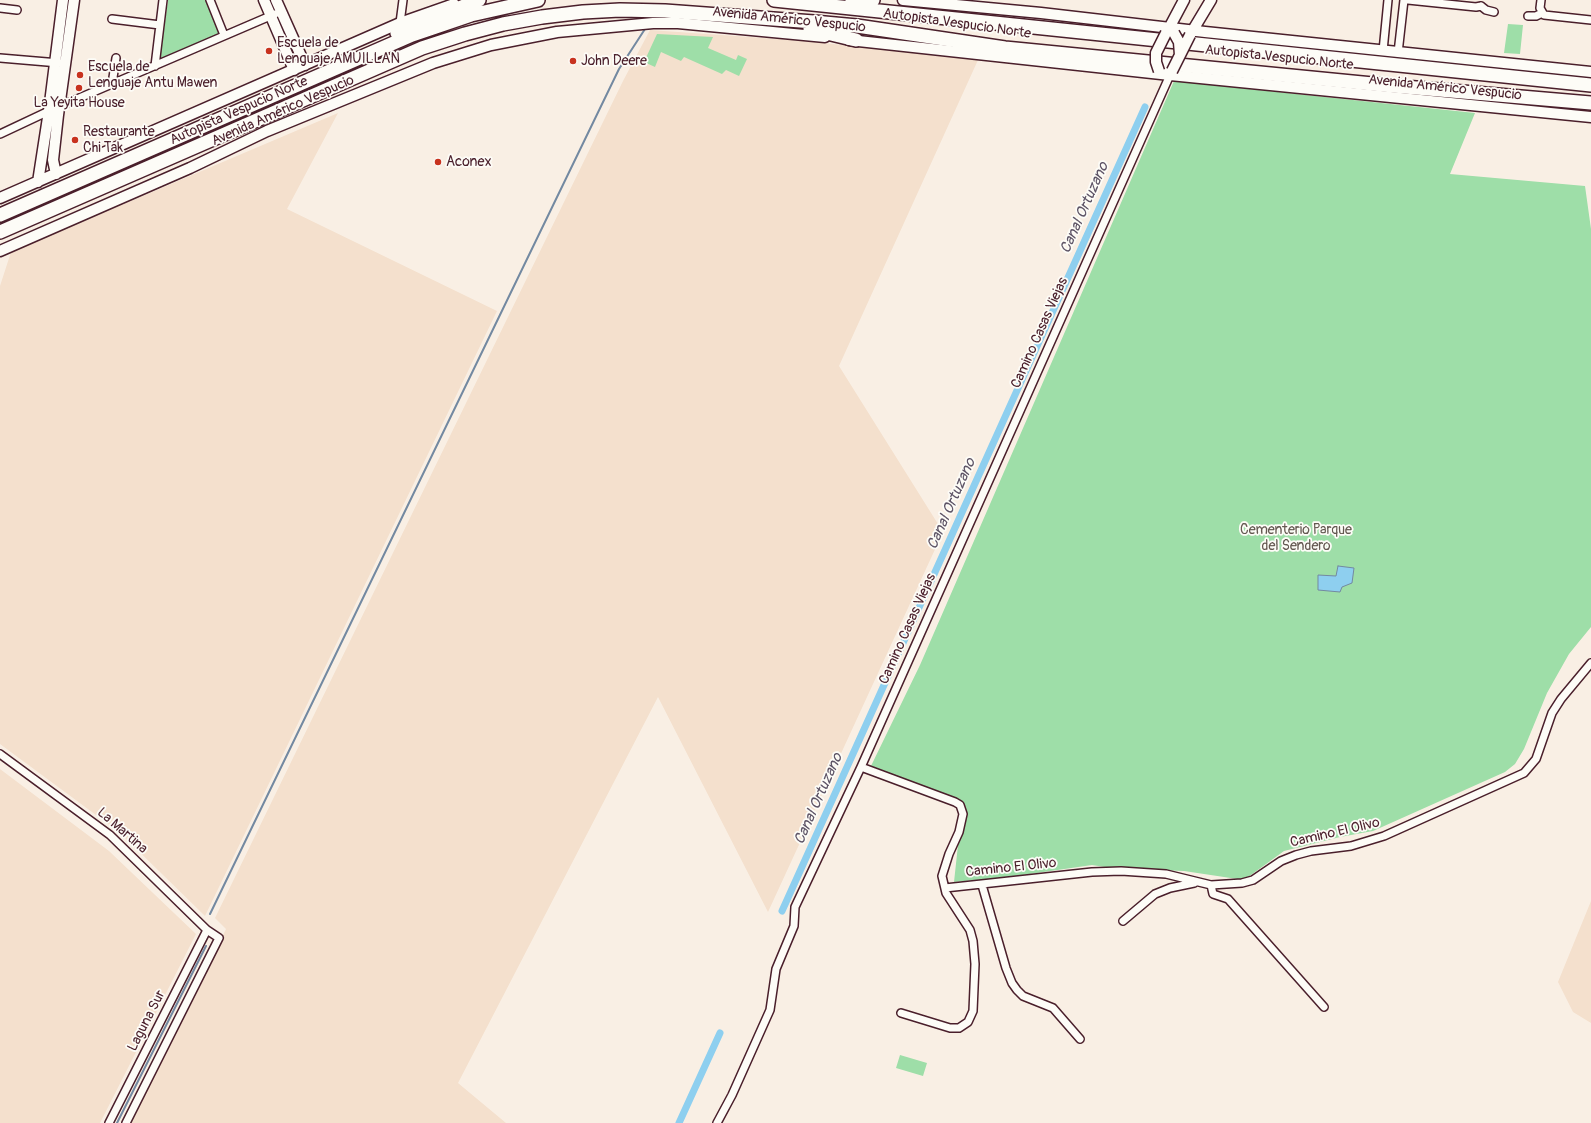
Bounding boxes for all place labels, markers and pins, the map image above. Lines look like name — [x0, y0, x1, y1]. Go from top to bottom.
place label: Escuela de Lenguaje AMUILLAN — [277, 35, 400, 68]
marker: Escuela de Lenguaje AMUILLAN — [264, 46, 274, 56]
place label: John Deere — [581, 53, 647, 69]
marker: John Deere — [568, 56, 578, 66]
place label: Escuela de Lenguaje Antu Mawen — [88, 59, 217, 92]
marker: Escuela de Lenguaje Antu Mawen — [75, 70, 85, 80]
marker: La Yeyita House — [74, 83, 84, 93]
place label: La Yeyita House — [33, 95, 125, 111]
place label: Restaurante Chi Tak — [83, 124, 155, 156]
marker: Restaurante Chi Tak — [70, 135, 80, 145]
place label: Aconex — [446, 154, 491, 170]
marker: Aconex — [433, 157, 443, 167]

